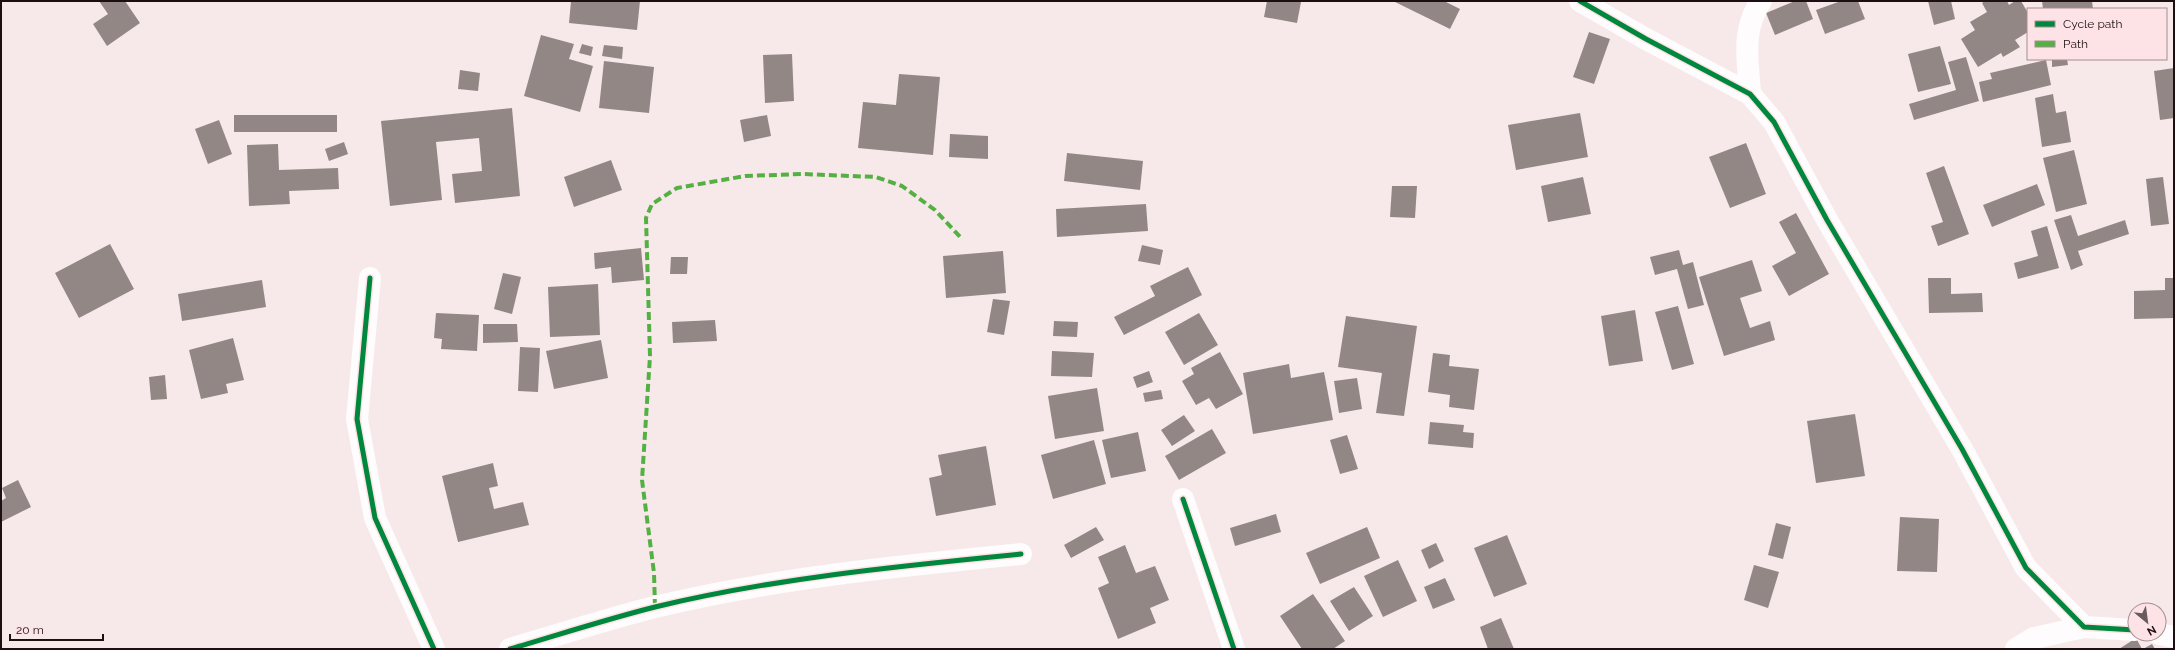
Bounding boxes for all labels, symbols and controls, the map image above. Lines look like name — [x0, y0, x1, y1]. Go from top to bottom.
legend — [2027, 8, 2167, 60]
text: Cycle path — [2063, 17, 2122, 31]
text: Path — [2063, 37, 2088, 51]
north arrow — [2127, 602, 2167, 642]
scale bar — [10, 616, 103, 642]
text: 20 m — [16, 623, 44, 637]
text: N — [2145, 623, 2158, 638]

